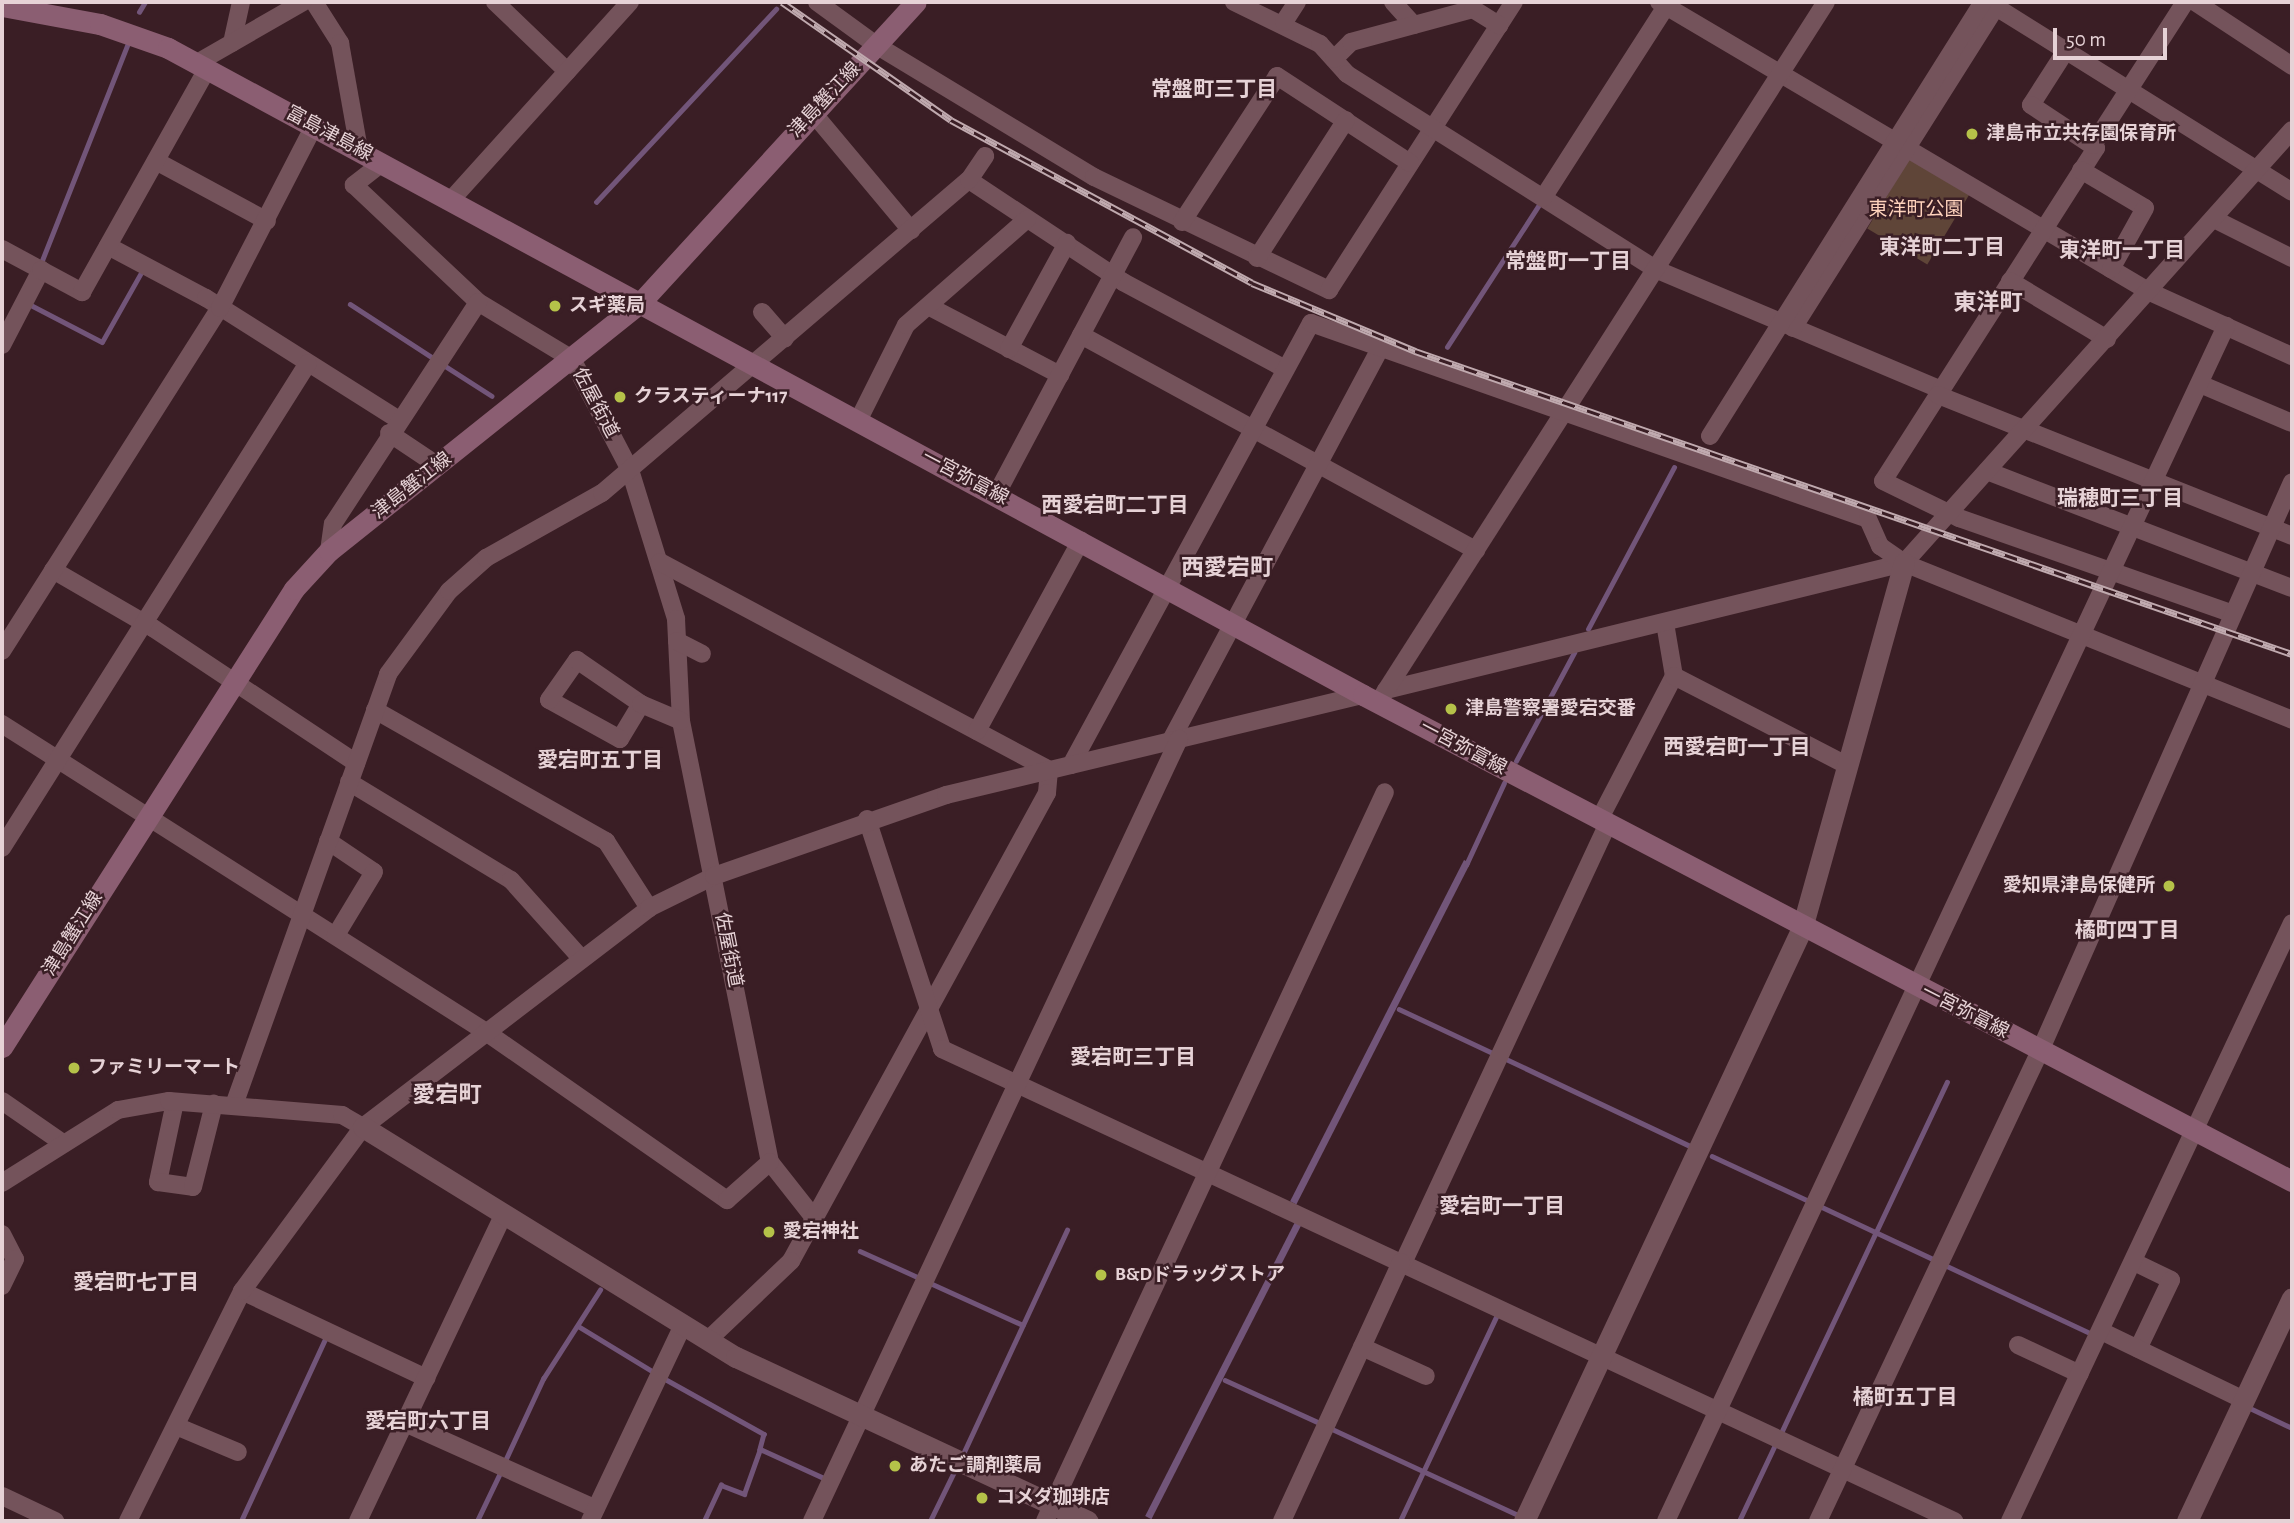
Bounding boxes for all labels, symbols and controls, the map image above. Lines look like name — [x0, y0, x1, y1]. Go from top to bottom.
scale bar — [2056, 14, 2170, 58]
text: 50 m — [2066, 29, 2106, 50]
street label: 津島蟹江線 — [784, 57, 866, 143]
district label: 常盤町三丁目 — [1151, 77, 1277, 103]
street label: 富島津島線 — [282, 102, 376, 166]
place label: 津島市立共存園保育所 — [1986, 123, 2176, 145]
marker: 津島市立共存園保育所 — [1964, 126, 1980, 142]
park label: 東洋町公園 — [1869, 199, 1963, 221]
district label: 東洋町二丁目 — [1879, 235, 2005, 261]
district label: 東洋町一丁目 — [2059, 238, 2185, 264]
district label: 常盤町一丁目 — [1505, 249, 1631, 275]
district label: 東洋町 — [1954, 290, 2022, 318]
place label: スギ薬局 — [569, 295, 645, 317]
marker: スギ薬局 — [547, 298, 563, 314]
street label: 佐屋街道 — [567, 364, 623, 442]
place label: クラスティーナ117 — [634, 386, 789, 408]
marker: クラスティーナ117 — [612, 389, 628, 405]
street label: 一宮弥富線 — [918, 446, 1012, 510]
street label: 津島蟹江線 — [368, 448, 456, 524]
district label: 瑞穂町三丁目 — [2057, 486, 2183, 512]
district label: 西愛宕町二丁目 — [1042, 493, 1188, 519]
district label: 西愛宕町 — [1181, 555, 1273, 583]
place label: 津島警察署愛宕交番 — [1465, 698, 1636, 720]
marker: 津島警察署愛宕交番 — [1443, 701, 1459, 717]
street label: 一宮弥富線 — [1416, 716, 1510, 780]
district label: 西愛宕町一丁目 — [1664, 735, 1810, 761]
district label: 愛宕町五丁目 — [537, 748, 663, 774]
place label: 愛知県津島保健所 — [2003, 875, 2155, 897]
marker: 愛知県津島保健所 — [2161, 878, 2177, 894]
street label: 津島蟹江線 — [38, 888, 108, 980]
street label: 佐屋街道 — [710, 911, 746, 989]
district label: 橘町四丁目 — [2075, 918, 2179, 944]
street label: 一宮弥富線 — [1918, 980, 2012, 1044]
district label: 愛宕町三丁目 — [1070, 1045, 1196, 1071]
place label: ファミリーマート — [88, 1057, 240, 1079]
marker: ファミリーマート — [66, 1060, 82, 1076]
district label: 愛宕町 — [413, 1082, 481, 1110]
district label: 愛宕町一丁目 — [1439, 1194, 1565, 1220]
place label: 愛宕神社 — [783, 1221, 859, 1243]
marker: 愛宕神社 — [761, 1224, 777, 1240]
place label: B&Dドラッグストア — [1115, 1264, 1285, 1286]
marker: B&Dドラッグストア — [1093, 1267, 1109, 1283]
district label: 愛宕町七丁目 — [73, 1270, 199, 1296]
district label: 橘町五丁目 — [1853, 1385, 1957, 1411]
district label: 愛宕町六丁目 — [365, 1409, 491, 1435]
place label: あたご調剤薬局 — [909, 1455, 1042, 1477]
marker: あたご調剤薬局 — [887, 1458, 903, 1474]
place label: コメダ珈琲店 — [996, 1487, 1110, 1509]
marker: コメダ珈琲店 — [974, 1490, 990, 1506]

